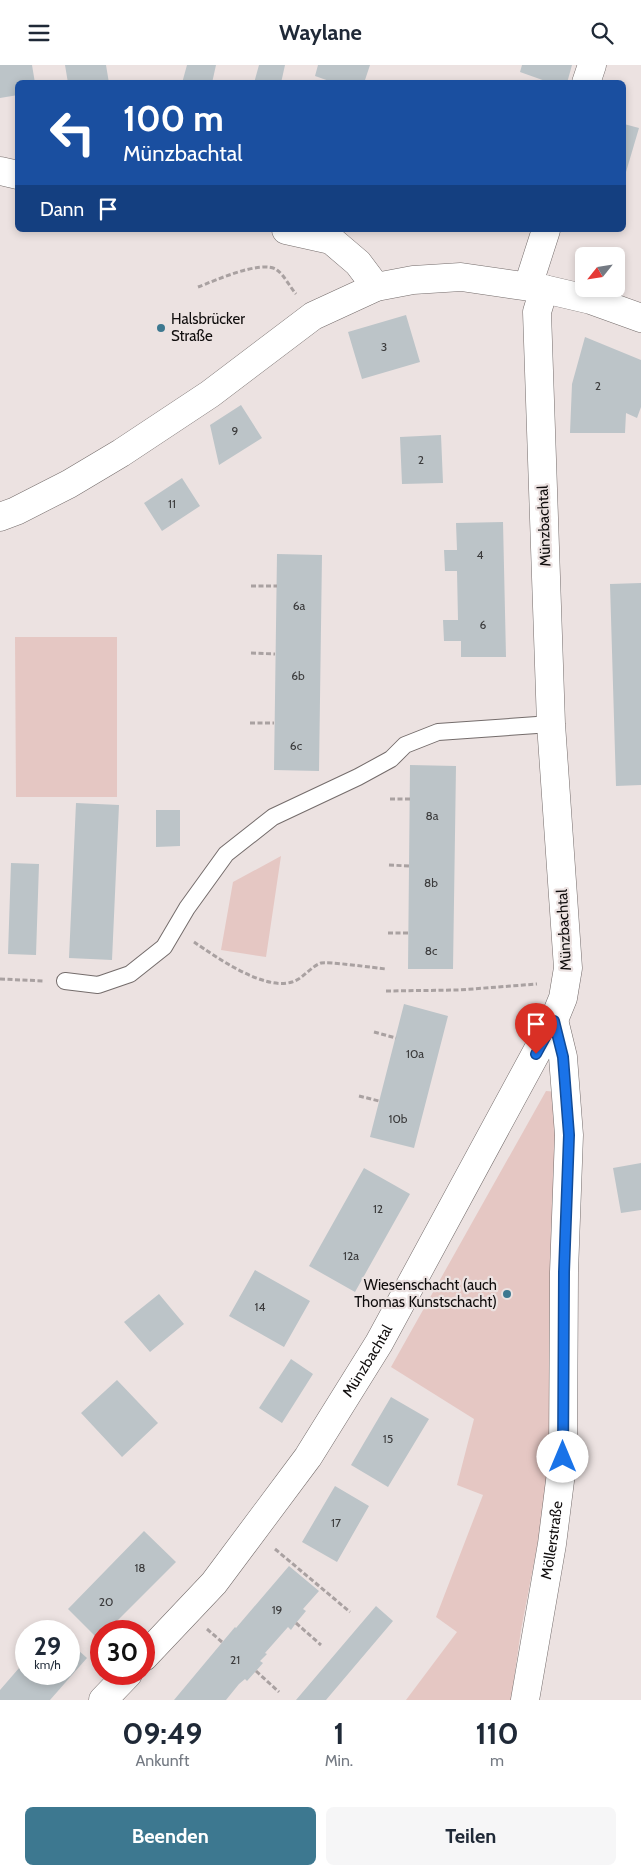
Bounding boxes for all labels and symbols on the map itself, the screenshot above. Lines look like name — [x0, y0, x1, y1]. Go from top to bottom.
north arrow — [575, 247, 625, 297]
place label: Halsbrücker Straße — [171, 310, 245, 345]
marker: Halsbrücker Straße — [155, 322, 167, 334]
house number: 3 — [381, 339, 387, 354]
house number: 2 — [595, 378, 601, 393]
house number: 9 — [232, 423, 239, 438]
house number: 2 — [418, 452, 424, 467]
street label: Münzbachtal — [534, 485, 554, 567]
house number: 11 — [168, 496, 176, 511]
house number: 4 — [477, 547, 484, 562]
house number: 6a — [293, 598, 306, 613]
house number: 6 — [480, 617, 487, 632]
house number: 6b — [291, 668, 305, 683]
house number: 6c — [290, 738, 303, 753]
house number: 8a — [425, 808, 439, 823]
house number: 8b — [424, 875, 438, 890]
street label: Münzbachtal — [553, 888, 575, 971]
house number: 8c — [425, 943, 438, 958]
pin — [515, 1003, 557, 1054]
house number: 10a — [406, 1046, 424, 1061]
house number: 10b — [389, 1111, 408, 1126]
house number: 12 — [373, 1201, 383, 1216]
house number: 12a — [343, 1248, 359, 1263]
place label: Wiesenschacht (auch Thomas Kunstschacht) — [354, 1276, 497, 1311]
marker: Wiesenschacht (auch Thomas Kunstschacht) — [501, 1288, 513, 1300]
house number: 14 — [255, 1299, 265, 1314]
street label: Münzbachtal — [339, 1321, 396, 1400]
position arrow — [536, 1430, 588, 1482]
house number: 15 — [383, 1431, 393, 1446]
street label: Möllerstraße — [537, 1500, 566, 1581]
house number: 17 — [331, 1515, 341, 1530]
house number: 18 — [134, 1560, 146, 1575]
house number: 20 — [99, 1594, 113, 1609]
house number: 19 — [272, 1602, 283, 1617]
speed limit sign: 30 — [90, 1620, 155, 1685]
house number: 21 — [230, 1652, 240, 1667]

